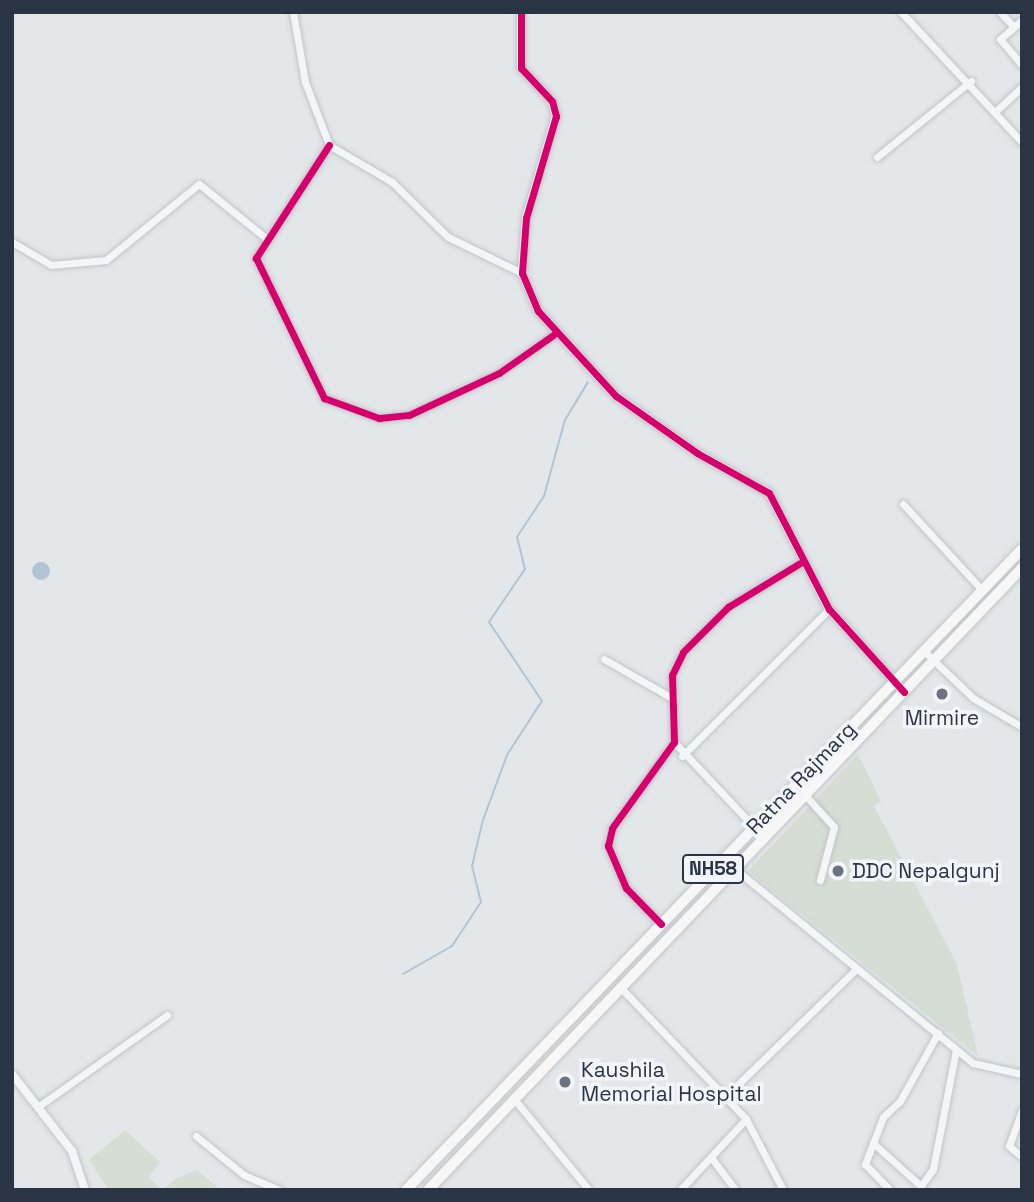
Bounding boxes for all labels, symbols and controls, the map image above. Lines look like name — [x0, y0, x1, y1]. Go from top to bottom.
marker: Mirmire — [934, 686, 950, 702]
place label: Mirmire — [905, 705, 979, 731]
street label: Ratna Rajmarg — [741, 717, 861, 839]
road number: NH58 — [682, 854, 744, 884]
place label: DDC Nepalgunj — [852, 858, 1000, 884]
marker: DDC Nepalgunj — [830, 863, 846, 879]
place label: Kaushila Memorial Hospital — [581, 1057, 762, 1107]
marker: Kaushila Memorial Hospital — [555, 1072, 575, 1092]

